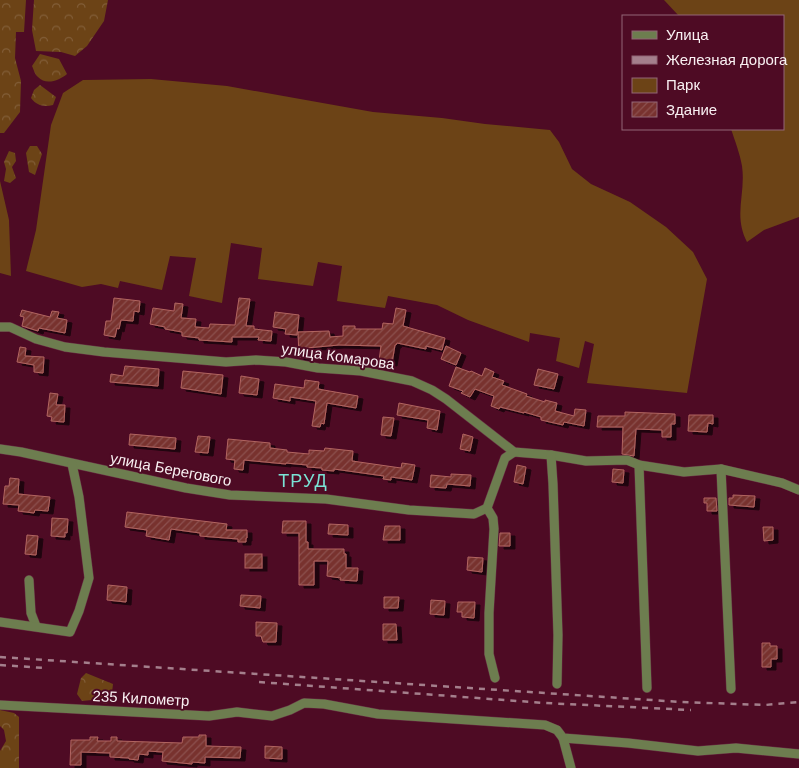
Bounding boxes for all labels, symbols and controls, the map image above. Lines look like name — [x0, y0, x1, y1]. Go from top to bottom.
legend — [622, 15, 784, 130]
text: Улица — [666, 26, 709, 43]
text: Железная дорога — [666, 51, 788, 68]
text: Парк — [666, 76, 700, 93]
text: Здание — [666, 101, 717, 118]
street label: улица Комарова — [280, 340, 396, 372]
street label: улица Берегового — [109, 449, 233, 489]
district label: ТРУД — [278, 471, 328, 491]
street label: 235 Километр — [92, 687, 190, 709]

